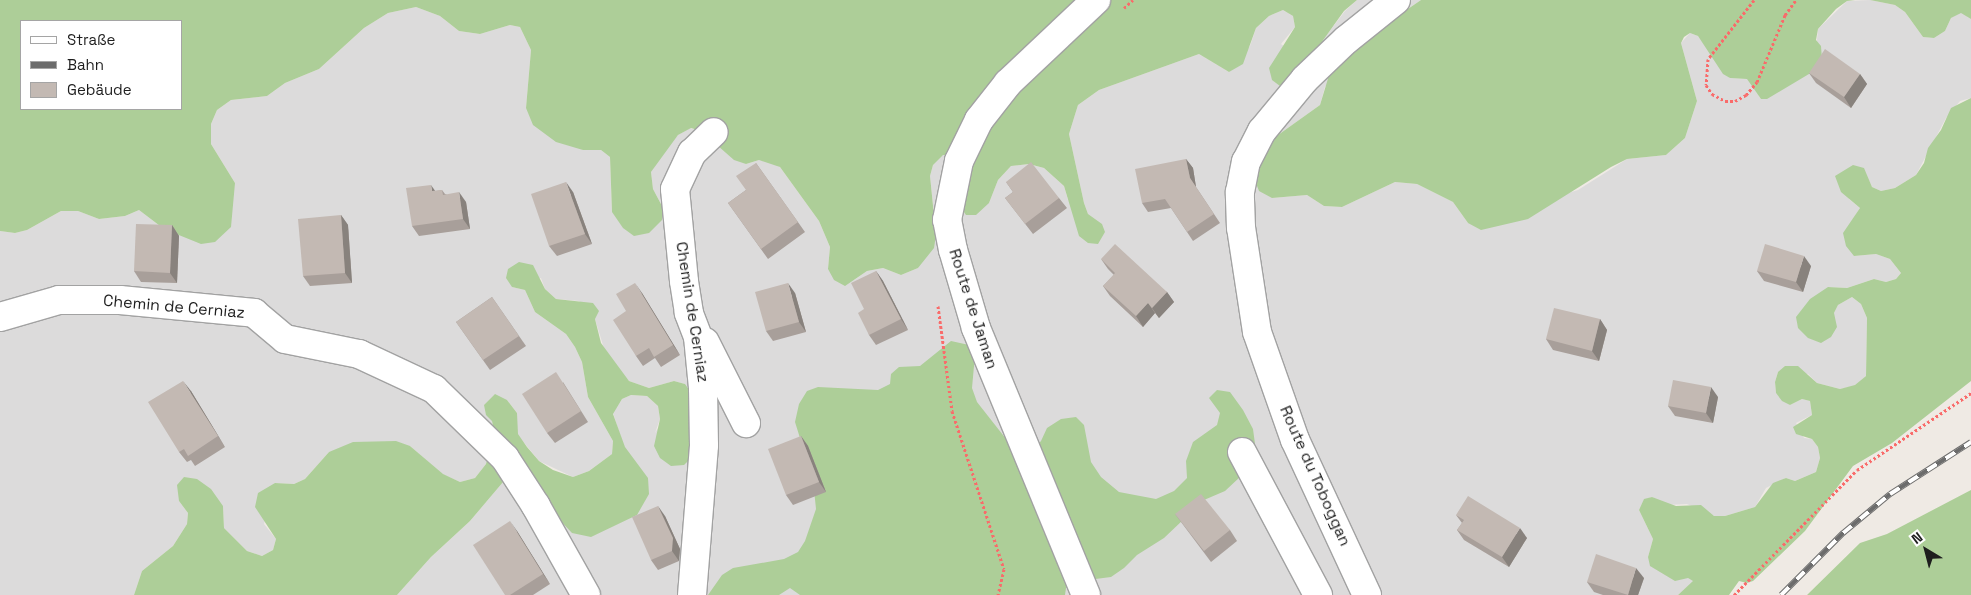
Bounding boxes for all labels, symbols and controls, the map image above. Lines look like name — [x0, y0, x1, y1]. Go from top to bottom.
legend — [20, 20, 182, 110]
text: Straße — [67, 30, 115, 49]
text: Bahn — [67, 55, 104, 74]
text: Gebäude — [67, 80, 132, 99]
street label: Chemin de Cerniaz — [671, 240, 713, 384]
street label: Route de Jaman — [944, 246, 1002, 372]
street label: Chemin de Cerniaz — [102, 291, 246, 323]
street label: Route du Toboggan — [1275, 403, 1355, 549]
north arrow — [1901, 525, 1951, 575]
text: N — [1908, 528, 1926, 548]

